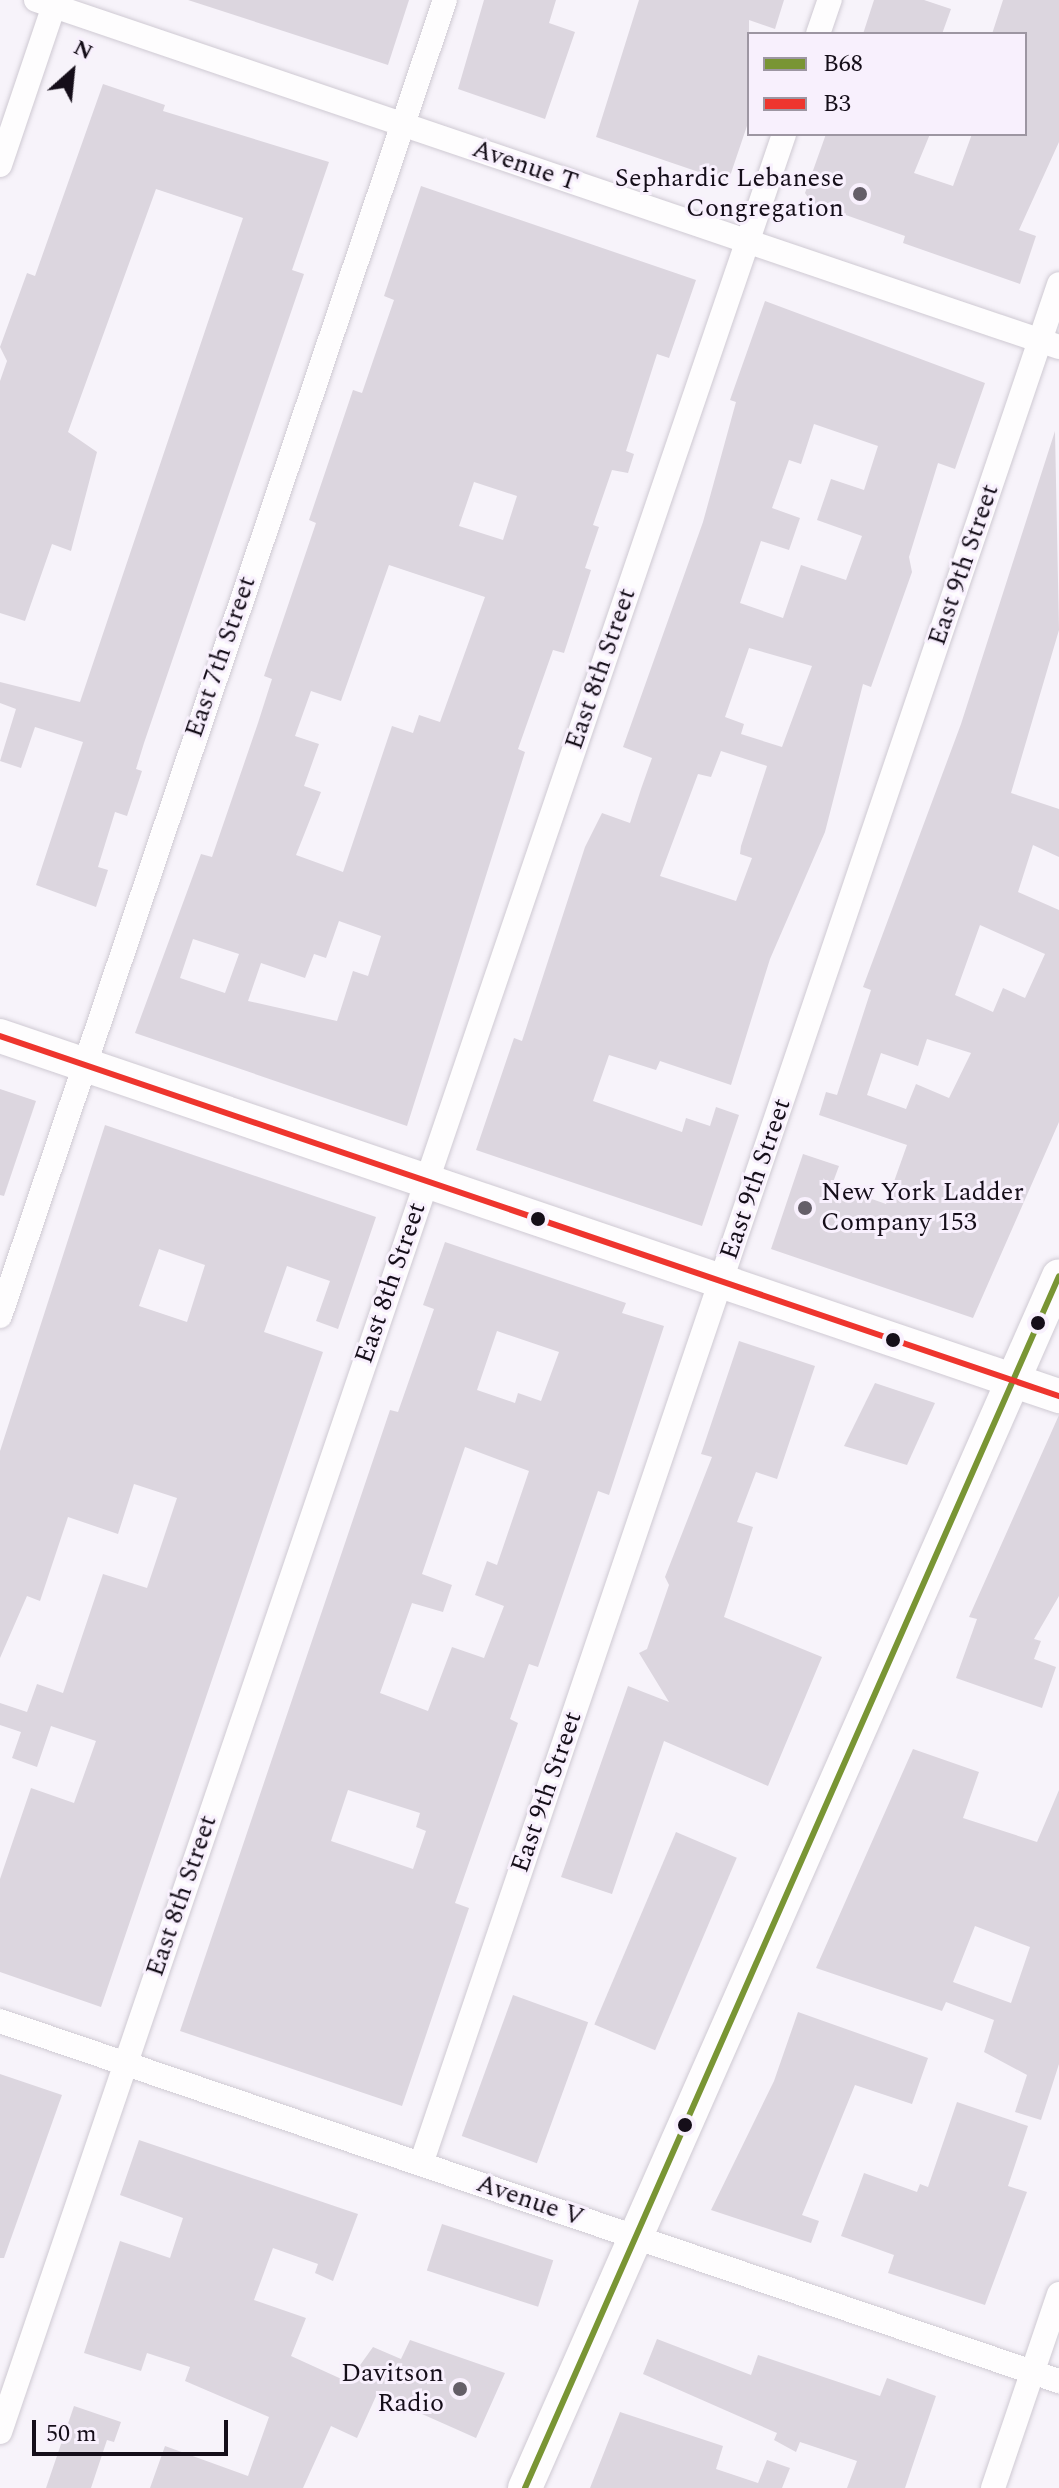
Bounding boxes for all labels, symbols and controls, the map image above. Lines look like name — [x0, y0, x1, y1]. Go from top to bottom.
text: N — [68, 31, 99, 69]
north arrow — [32, 32, 112, 112]
legend — [747, 32, 1027, 136]
text: B68 — [823, 46, 863, 82]
text: B3 — [823, 86, 851, 122]
street label: Avenue T — [468, 133, 582, 199]
place label: Sephardic Lebanese Congregation — [615, 163, 844, 224]
marker: Sephardic Lebanese Congregation — [851, 185, 869, 203]
street label: East 9th Street — [922, 480, 1006, 650]
street label: East 7th Street — [179, 572, 263, 742]
street label: East 8th Street — [559, 584, 643, 754]
street label: East 9th Street — [714, 1094, 798, 1264]
place label: New York Ladder Company 153 — [821, 1177, 1024, 1238]
street label: East 8th Street — [349, 1198, 433, 1368]
marker: New York Ladder Company 153 — [796, 1199, 814, 1217]
unlabelled marker — [530, 1211, 546, 1227]
unlabelled marker — [1030, 1315, 1046, 1331]
unlabelled marker — [885, 1332, 901, 1348]
street label: East 9th Street — [505, 1707, 589, 1877]
street label: East 8th Street — [140, 1811, 224, 1981]
unlabelled marker — [677, 2117, 693, 2133]
street label: Avenue V — [472, 2168, 588, 2234]
place label: Davitson Radio — [341, 2358, 444, 2420]
marker: Davitson Radio — [451, 2380, 469, 2398]
scale bar — [36, 2404, 232, 2454]
text: 50 m — [46, 2416, 97, 2452]

